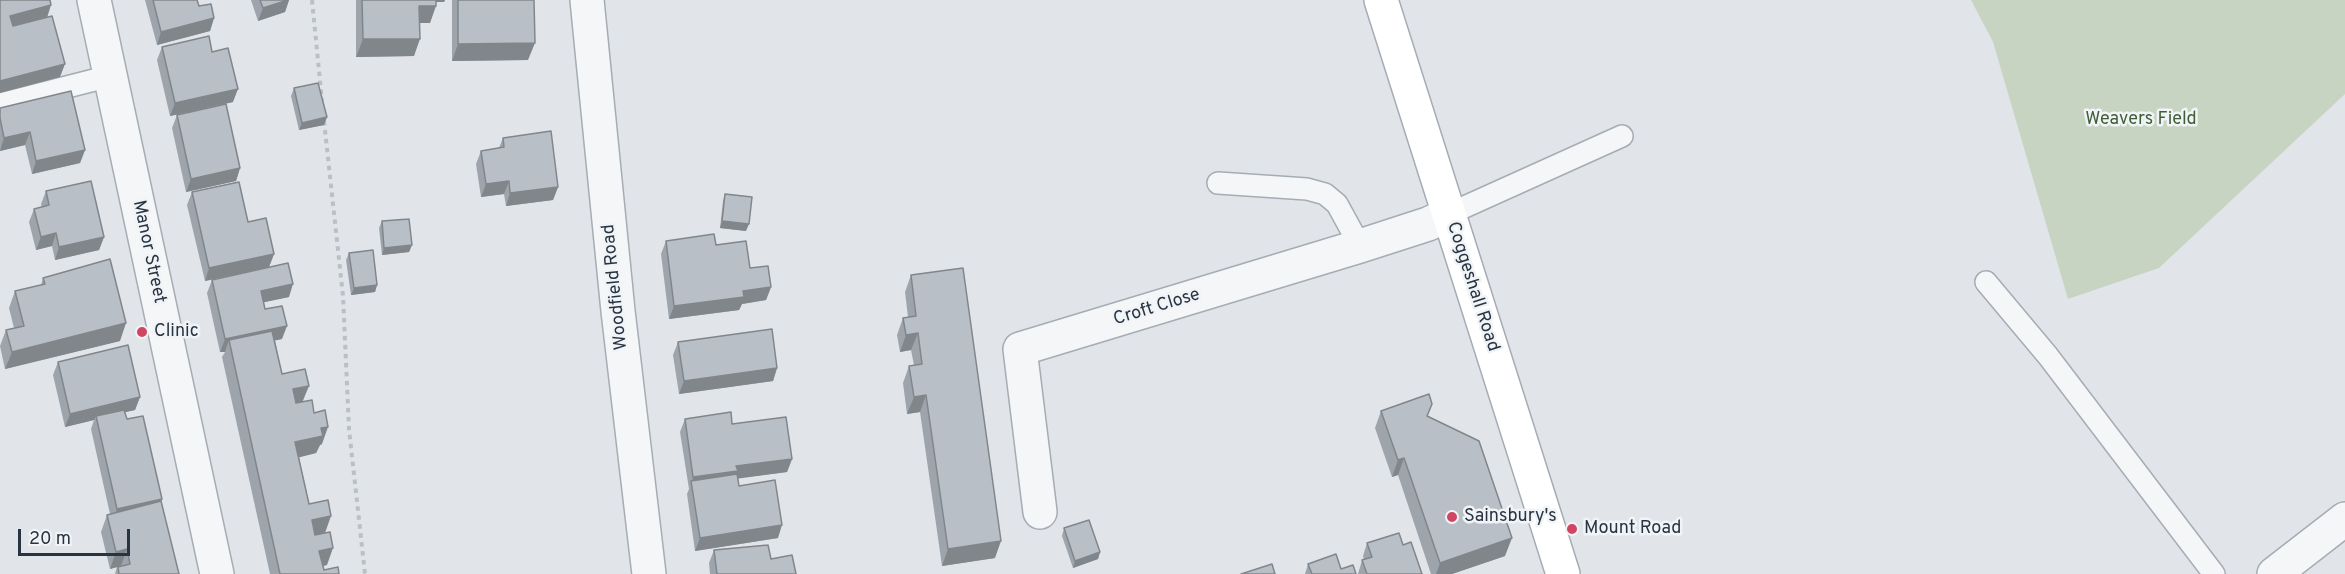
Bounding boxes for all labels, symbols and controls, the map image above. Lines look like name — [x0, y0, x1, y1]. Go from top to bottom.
park label: Weavers Field — [2085, 109, 2197, 131]
street label: Manor Street — [127, 199, 169, 305]
street label: Coggeshall Road — [1441, 219, 1503, 355]
street label: Woodfield Road — [599, 223, 633, 351]
street label: Croft Close — [1111, 285, 1203, 331]
place label: Clinic — [154, 321, 199, 343]
marker: Clinic — [135, 325, 149, 339]
place label: Sainsbury's — [1464, 506, 1557, 528]
marker: Sainsbury's — [1445, 510, 1459, 524]
scale bar — [21, 517, 134, 555]
place label: Mount Road — [1584, 518, 1681, 540]
marker: Mount Road — [1565, 522, 1579, 536]
text: 20 m — [29, 528, 71, 551]

